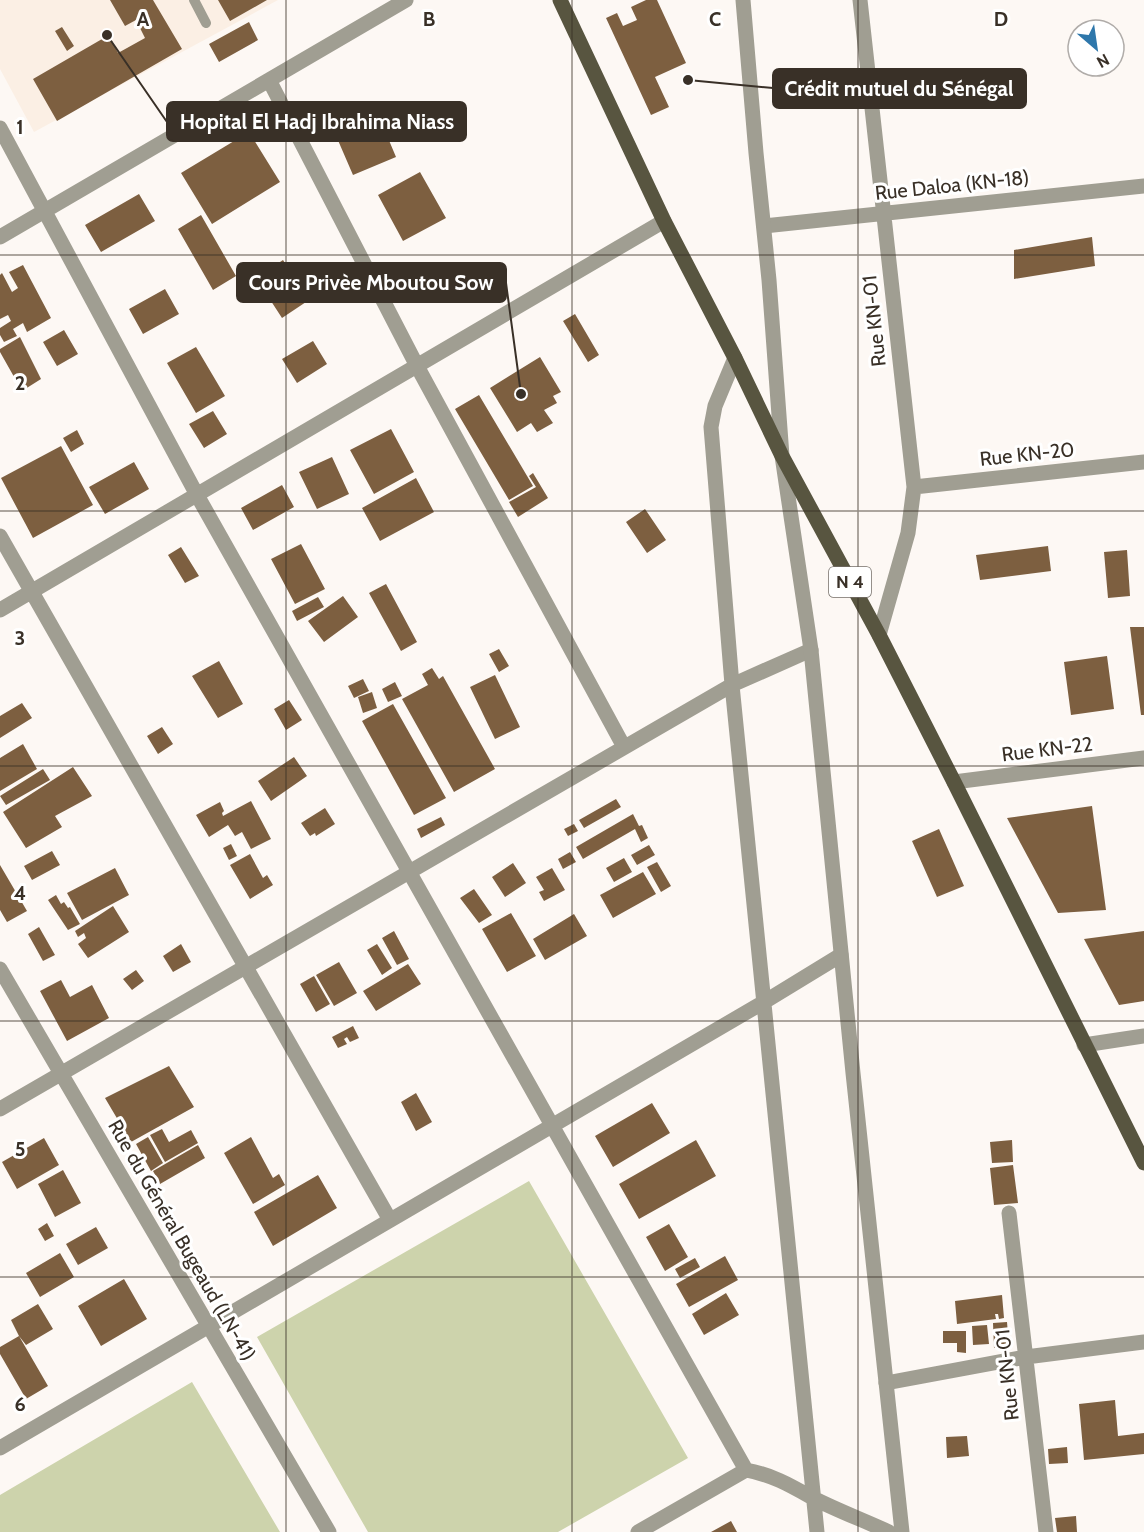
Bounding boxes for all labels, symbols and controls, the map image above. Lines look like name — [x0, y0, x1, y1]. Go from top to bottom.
text: A — [137, 7, 150, 31]
text: B — [423, 7, 435, 31]
text: C — [709, 7, 721, 31]
text: D — [994, 7, 1008, 31]
north arrow — [1066, 18, 1126, 78]
text: N — [1093, 50, 1113, 72]
callout: Crédit mutuel du Sénégal — [773, 69, 1026, 108]
text: Crédit mutuel du Sénégal — [784, 76, 1014, 101]
callout: Hopital El Hadj Ibrahima Niass — [167, 102, 466, 141]
text: Hopital El Hadj Ibrahima Niass — [180, 109, 454, 134]
text: 1 — [16, 115, 24, 139]
street label: Rue Daloa (KN-18) — [874, 165, 1030, 205]
callout: Cours Privèe Mboutou Sow — [237, 263, 506, 302]
text: Cours Privèe Mboutou Sow — [248, 270, 494, 295]
street label: Rue KN-01 — [857, 274, 891, 368]
text: 2 — [15, 371, 25, 395]
street label: Rue KN-20 — [978, 437, 1076, 471]
road number: N 4 — [829, 567, 871, 597]
text: 3 — [15, 626, 25, 650]
street label: Rue KN-22 — [1000, 732, 1094, 766]
text: 4 — [14, 881, 26, 905]
street label: Rue du Général Bugeaud (LN-41) — [103, 1115, 261, 1365]
text: 5 — [15, 1137, 25, 1161]
street label: Rue KN-01 — [990, 1328, 1024, 1422]
text: 6 — [14, 1392, 26, 1416]

